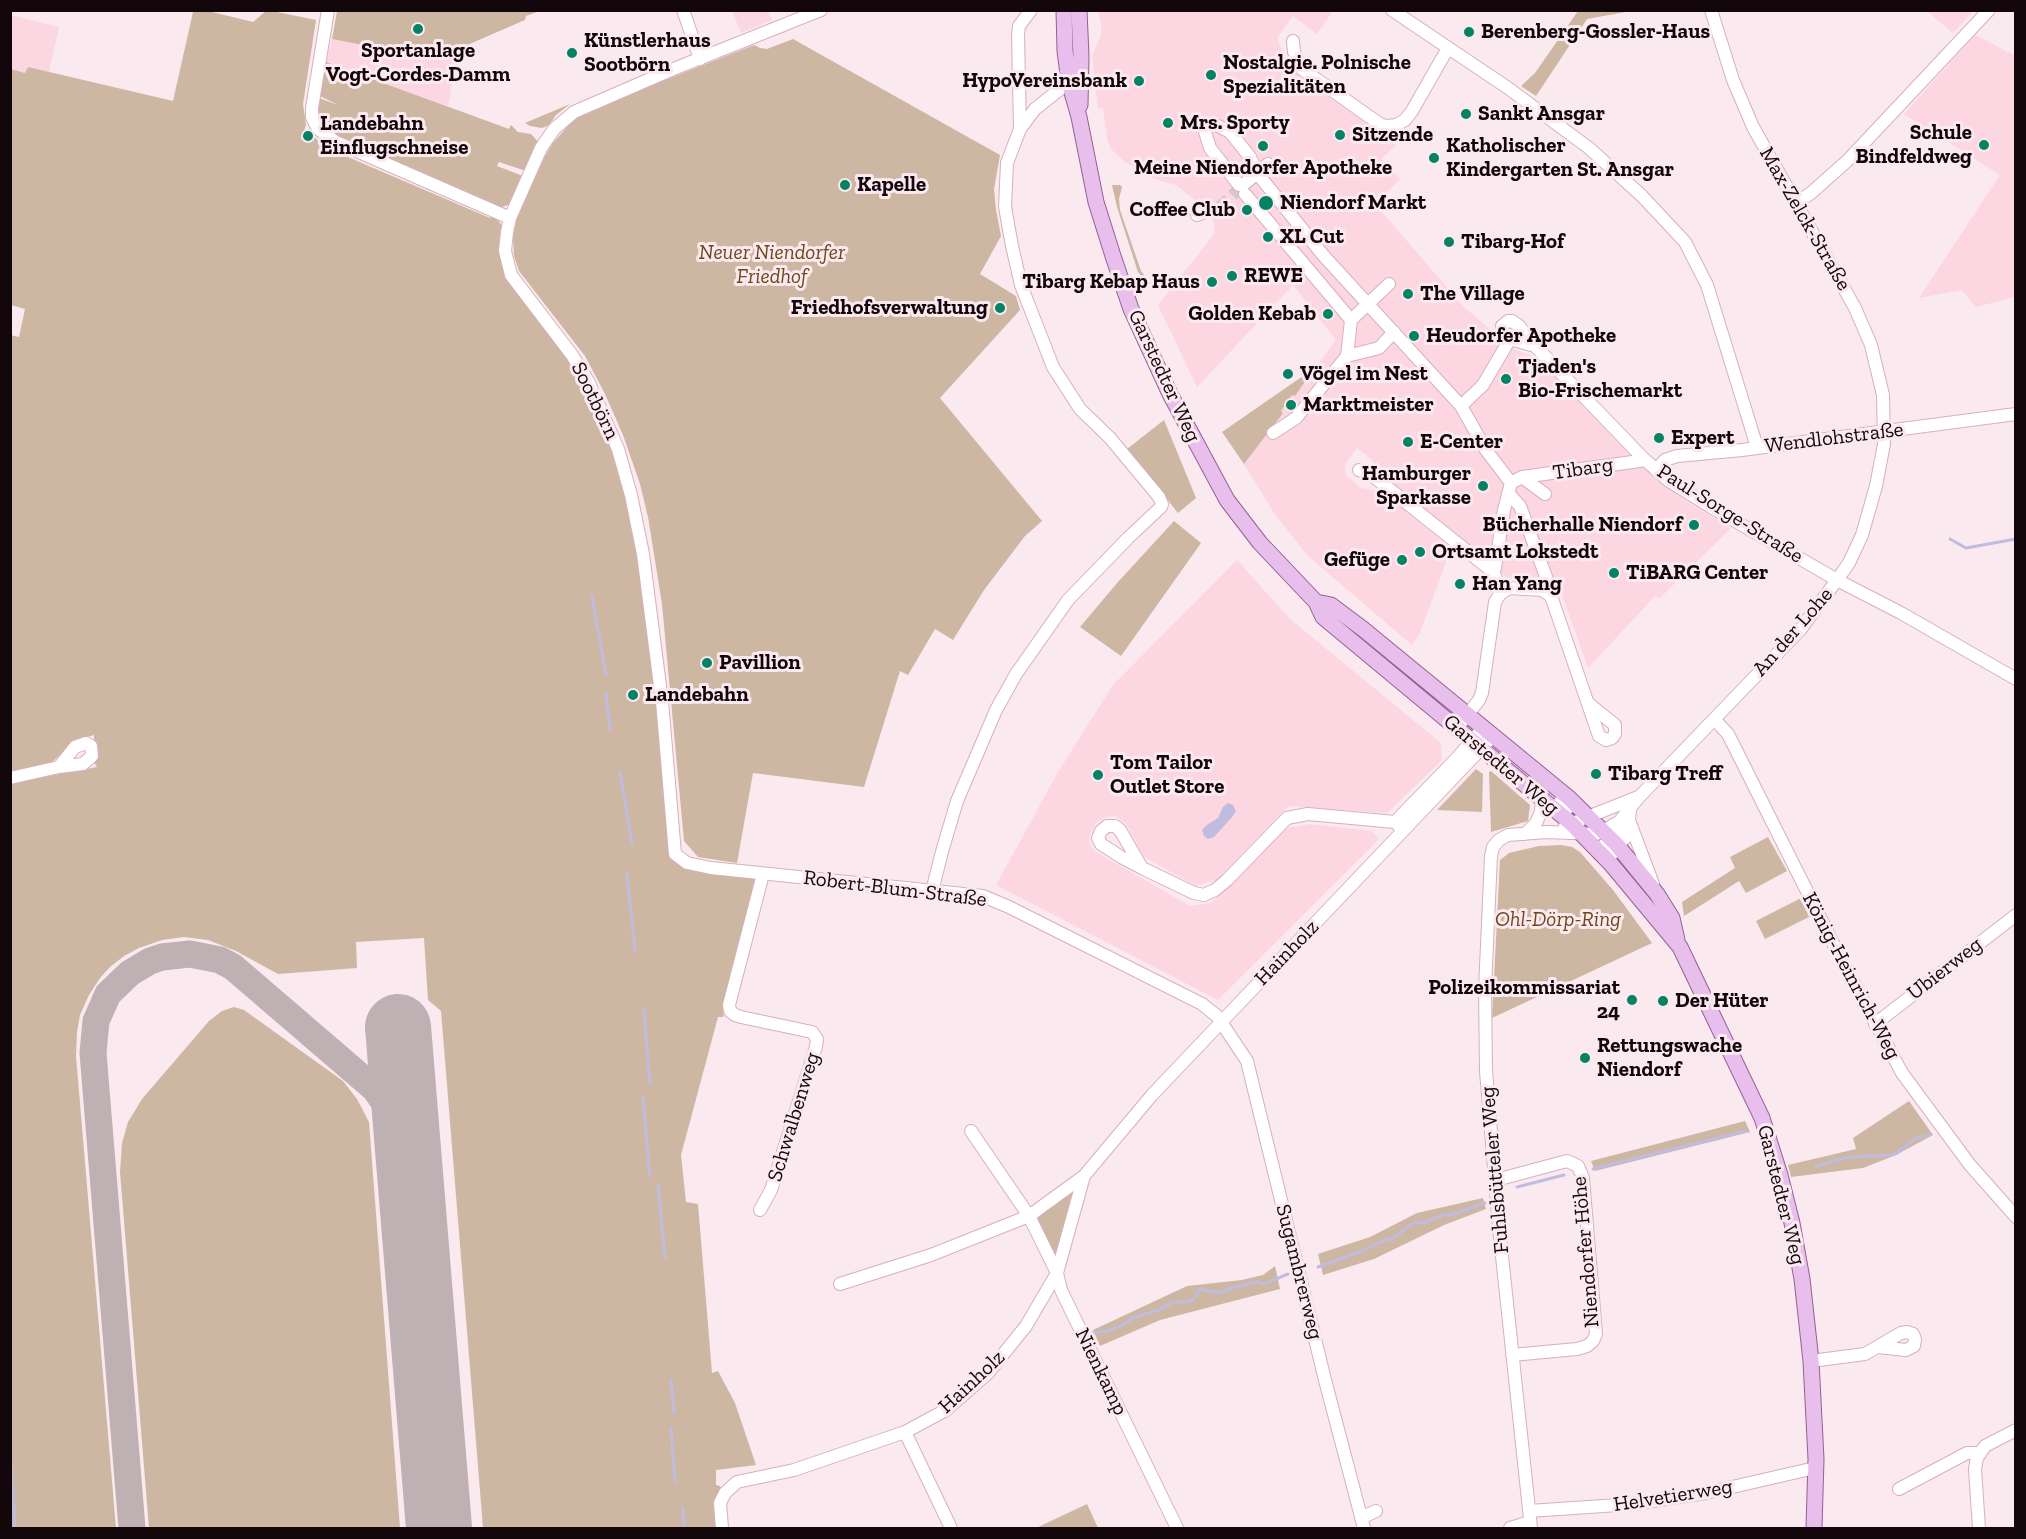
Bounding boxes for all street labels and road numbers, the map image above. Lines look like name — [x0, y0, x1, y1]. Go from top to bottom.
street label: Max-Zelck-Straße — [1754, 143, 1856, 295]
street label: Garstedter Weg — [1122, 306, 1206, 446]
street label: Sootbörn — [565, 358, 625, 444]
street label: Wendlohstraße — [1763, 417, 1905, 459]
street label: Tibarg — [1551, 452, 1615, 486]
street label: Paul-Sorge-Straße — [1652, 459, 1808, 569]
street label: An der Lohe — [1748, 583, 1838, 681]
street label: Garstedter Weg — [1438, 709, 1564, 821]
street label: Robert-Blum-Straße — [802, 865, 988, 913]
street label: König-Heinrich-Weg — [1796, 888, 1906, 1064]
street label: Hainholz — [1250, 915, 1324, 991]
street label: Ubierweg — [1903, 932, 1987, 1006]
street label: Schwalbenweg — [762, 1049, 826, 1185]
street label: Fuhlsbütteler Weg — [1475, 1085, 1515, 1255]
street label: Garstedter Weg — [1751, 1123, 1811, 1267]
street label: Niendorfer Höhe — [1567, 1175, 1605, 1329]
street label: Sugambrerweg — [1270, 1202, 1328, 1342]
street label: Nienkamp — [1069, 1324, 1133, 1420]
street label: Hainholz — [934, 1345, 1010, 1419]
street label: Helvetierweg — [1612, 1474, 1734, 1518]

